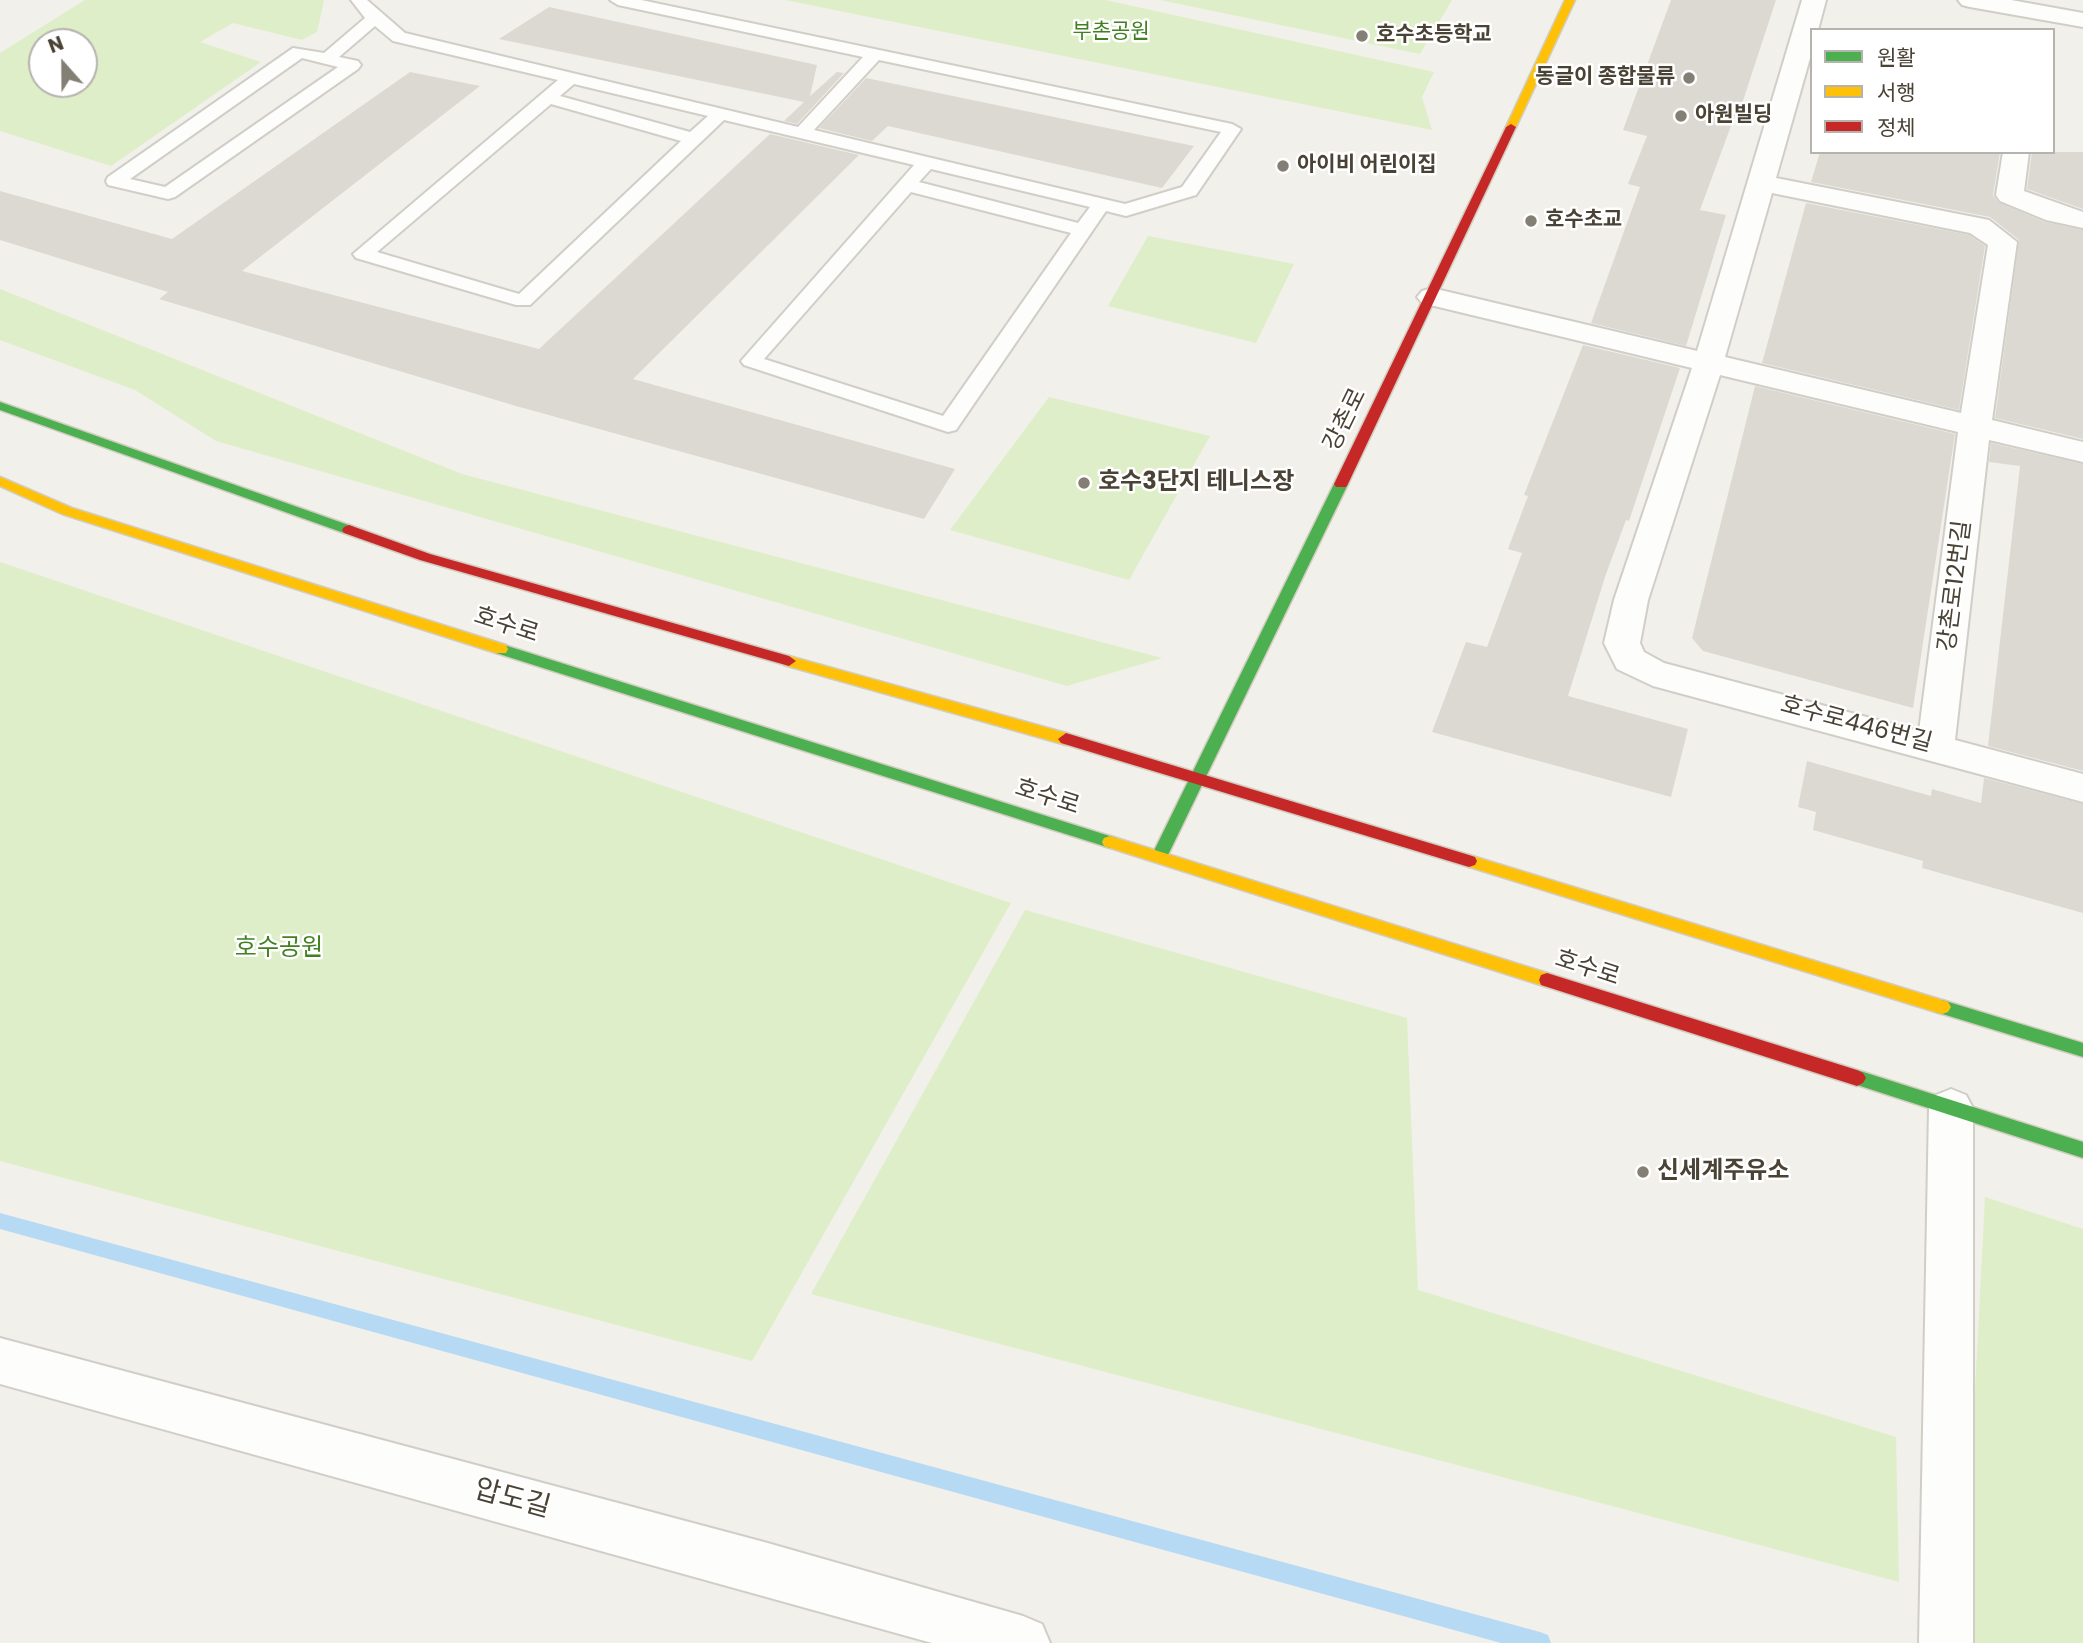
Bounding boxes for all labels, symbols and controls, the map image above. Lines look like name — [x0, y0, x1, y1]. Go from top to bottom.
park label: 부촌공원 — [1072, 20, 1150, 46]
place label: 호수초등학교 — [1376, 23, 1492, 49]
north arrow — [28, 28, 98, 98]
marker: 호수초등학교 — [1354, 28, 1370, 44]
legend — [1810, 28, 2055, 154]
text: N — [44, 30, 68, 60]
text: 원활 — [1877, 43, 1916, 72]
place label: 동글이 종합물류 — [1535, 65, 1675, 91]
marker: 동글이 종합물류 — [1681, 70, 1697, 86]
text: 서행 — [1877, 78, 1916, 107]
place label: 아원빌딩 — [1695, 103, 1772, 129]
marker: 아원빌딩 — [1673, 108, 1689, 124]
text: 정체 — [1877, 113, 1916, 142]
place label: 아이비 어린이집 — [1297, 153, 1437, 179]
marker: 아이비 어린이집 — [1275, 158, 1291, 174]
place label: 호수초교 — [1545, 208, 1622, 234]
marker: 호수초교 — [1523, 213, 1539, 229]
street label: 강촌로 — [1319, 384, 1373, 456]
place label: 호수3단지 테니스장 — [1098, 469, 1294, 497]
marker: 호수3단지 테니스장 — [1076, 475, 1092, 491]
street label: 강촌로12번길 — [1934, 519, 1978, 653]
street label: 호수로 — [470, 602, 542, 650]
street label: 호수로446번길 — [1777, 691, 1935, 759]
street label: 호수로 — [1011, 774, 1083, 822]
park label: 호수공원 — [235, 935, 323, 963]
street label: 호수로 — [1551, 945, 1623, 993]
place label: 신세계주유소 — [1657, 1158, 1789, 1186]
marker: 신세계주유소 — [1635, 1164, 1651, 1180]
street label: 압도길 — [470, 1474, 554, 1526]

